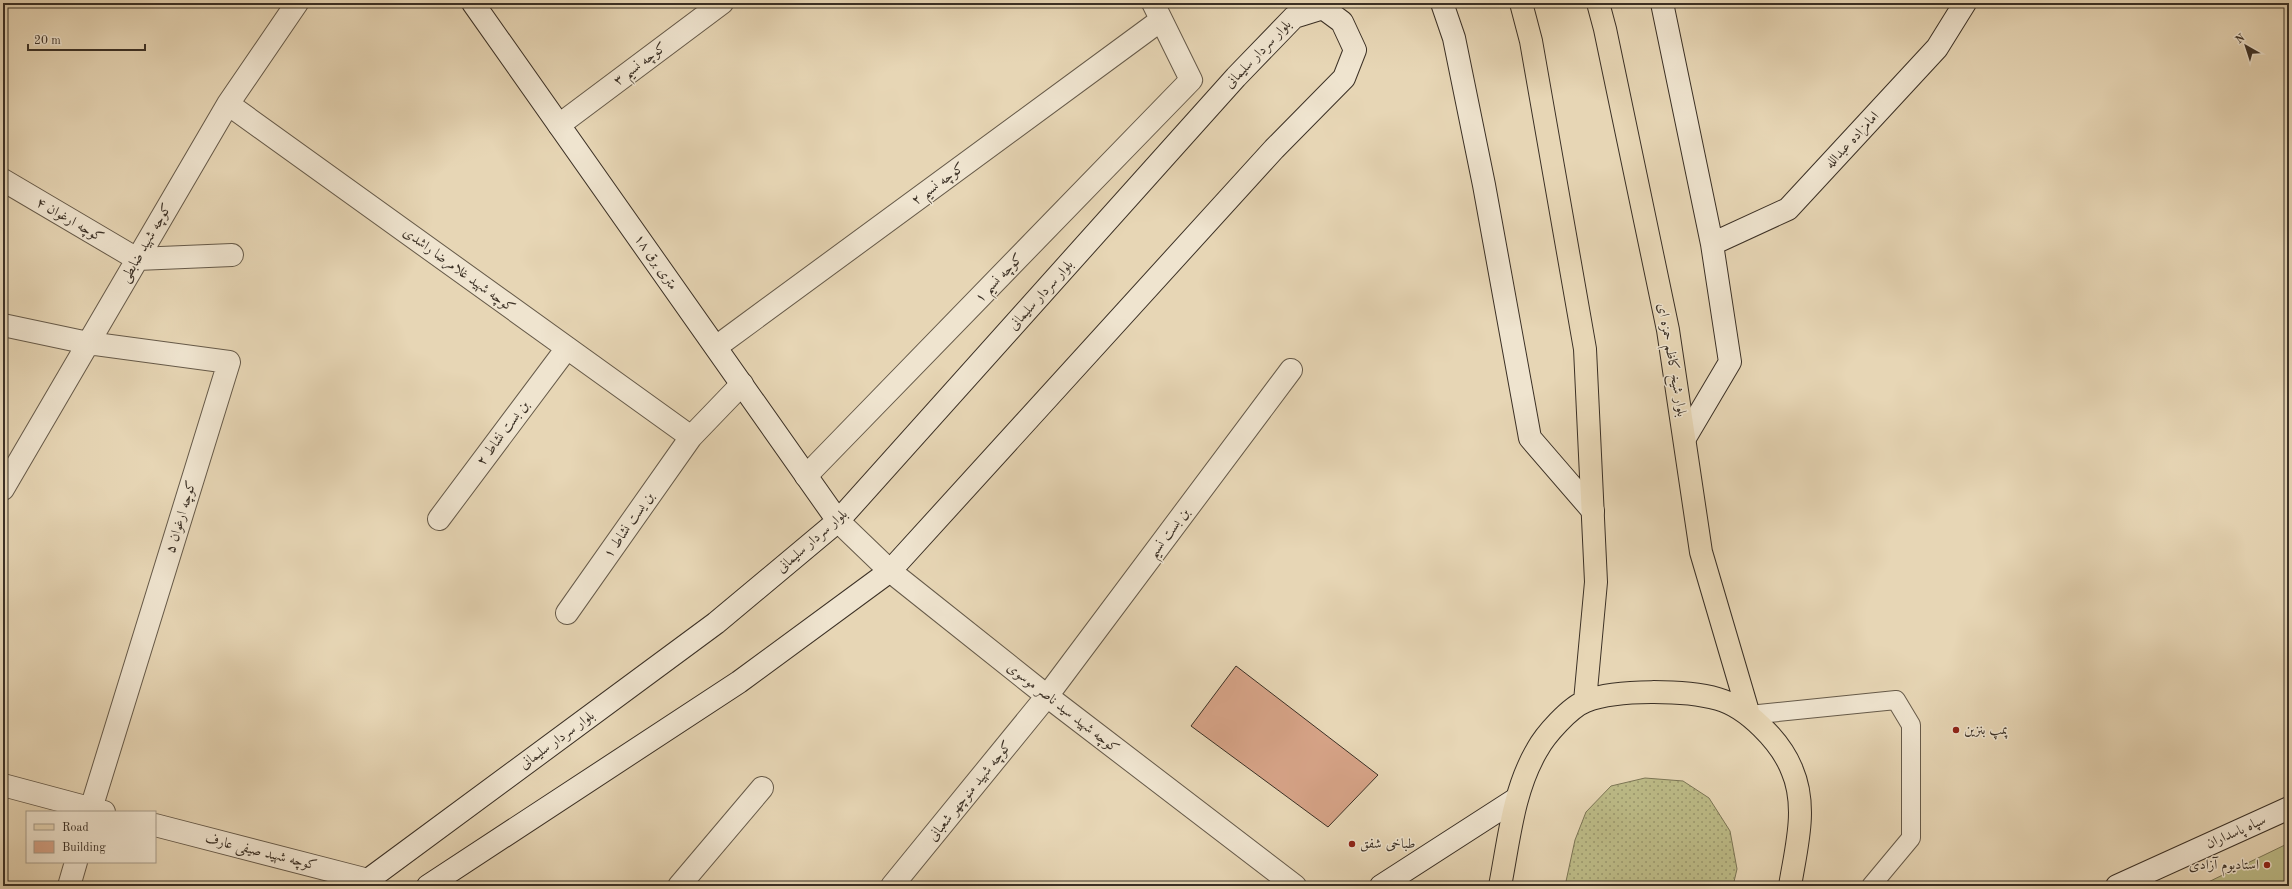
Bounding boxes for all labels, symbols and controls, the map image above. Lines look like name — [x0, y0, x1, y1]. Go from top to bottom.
street label: بلوار سردار سلیمانی — [1222, 17, 1296, 92]
scale bar — [28, 26, 145, 52]
north arrow — [2226, 26, 2266, 66]
text: N — [2234, 32, 2248, 46]
text: 20 m — [34, 35, 61, 47]
street label: کوچه نسیم ۳ — [611, 40, 672, 93]
street label: امامزاده عبدالله — [1822, 109, 1883, 172]
street label: کوچه نسیم ۲ — [909, 160, 971, 213]
street label: کوچه ارغوان ۴ — [33, 195, 106, 247]
street label: کوچه شهید ضابطی — [118, 201, 176, 286]
street label: کوچه شهید غلامرضا راشدی — [399, 225, 517, 317]
street label: ۱۸ متری برق — [631, 232, 680, 293]
street label: کوچه نسیم ۱ — [973, 251, 1030, 309]
street label: بلوار سردار سلیمانی — [1006, 257, 1078, 334]
street label: بلوار شیخ کاظم حمزه ای — [1649, 302, 1690, 419]
street label: بن بست نشاط ۲ — [474, 398, 532, 468]
street label: کوچه ارغوان ۵ — [163, 479, 201, 556]
street label: بن یست نشاط ۱ — [601, 489, 657, 561]
street label: بن بست نسیم — [1146, 505, 1197, 564]
street label: بلوار سردار سلیمانی — [774, 506, 852, 577]
street label: کوچه شهید سید ناصر موسوی — [1003, 660, 1122, 757]
street label: بلوار سردار سلیمانی — [517, 708, 598, 773]
place label: پمپ بنزین — [1964, 723, 2008, 740]
marker: پمپ بنزین — [1951, 725, 1961, 735]
street label: کوچه شهید منوچهر شعبانی — [926, 738, 1016, 845]
legend — [26, 811, 156, 863]
street label: سپاه پاسداران — [2204, 813, 2269, 854]
text: Road — [62, 822, 89, 834]
street label: کوچه شهید صیفی عارف — [203, 831, 318, 876]
place label: طباخی شفق — [1360, 837, 1416, 852]
marker: طباخی شفق — [1347, 839, 1357, 849]
text: Building — [62, 842, 106, 854]
place label: استادیوم آزادی — [2189, 856, 2259, 877]
marker: استادیوم آزادی — [2262, 860, 2272, 870]

